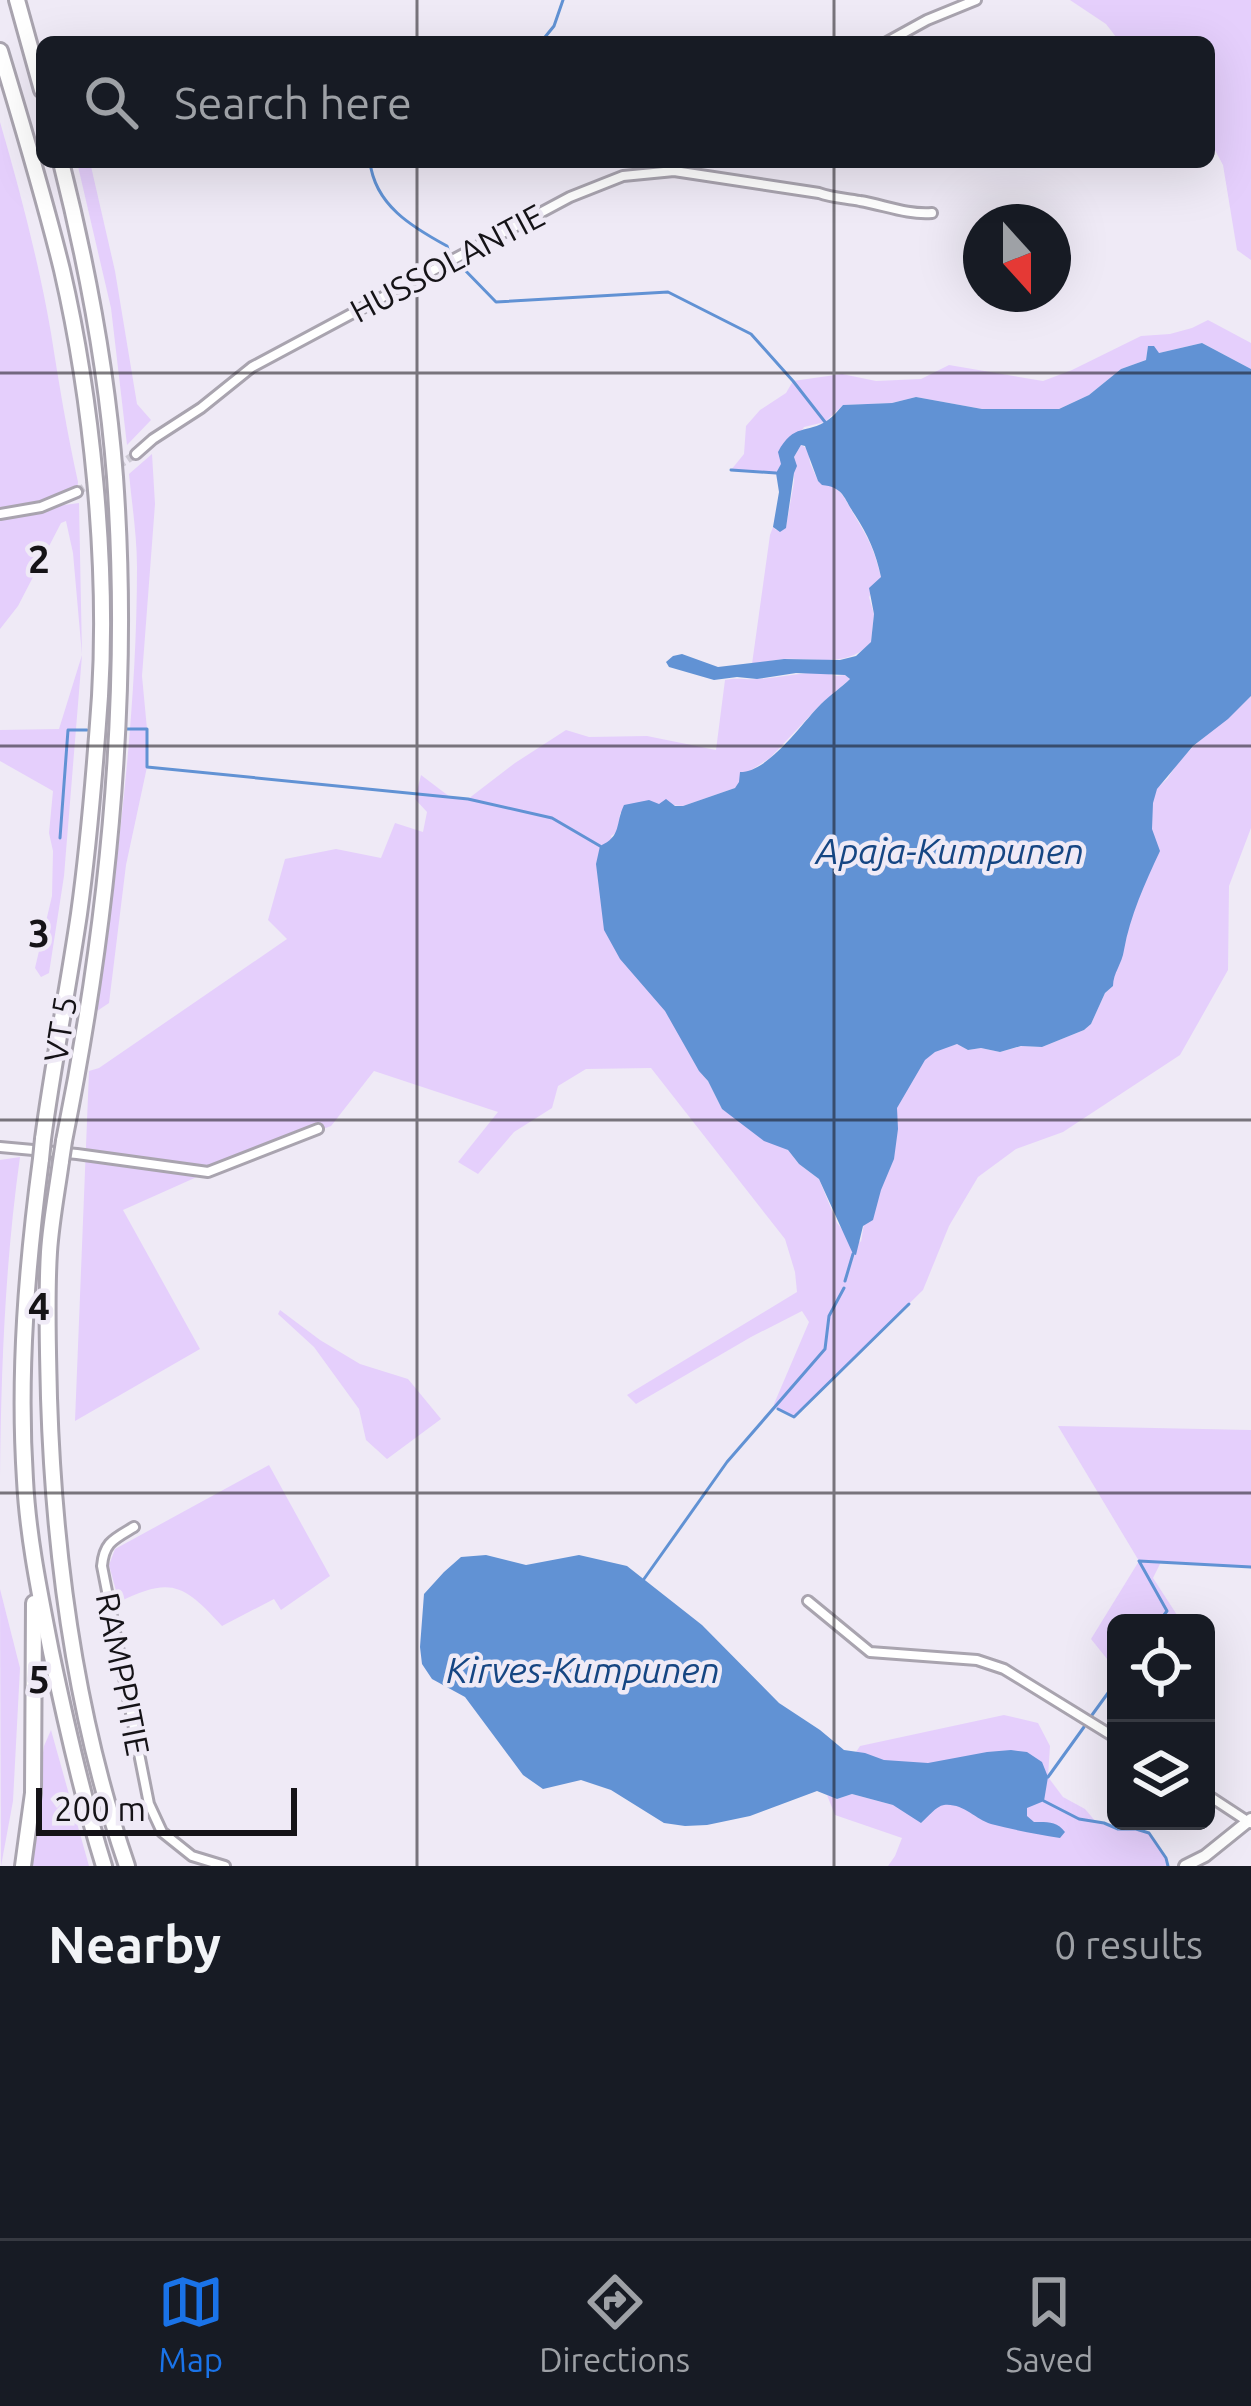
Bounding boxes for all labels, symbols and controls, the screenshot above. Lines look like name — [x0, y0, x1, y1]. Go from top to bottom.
search box — [36, 36, 1215, 168]
icon: search — [78, 69, 144, 135]
text: Search here — [174, 77, 412, 128]
street label: HUSSOLANTIE — [344, 196, 550, 329]
north arrow — [963, 204, 1071, 312]
text: 2 — [28, 537, 50, 580]
water label: Apaja-Kumpunen — [814, 830, 1084, 871]
text: 3 — [28, 911, 50, 954]
street label: VT 5 — [36, 993, 83, 1065]
text: 4 — [28, 1284, 50, 1327]
street label: RAMPPITIE — [90, 1589, 157, 1758]
map controls — [1107, 1614, 1215, 1830]
button: locate — [1107, 1614, 1215, 1722]
water label: Kirves-Kumpunen — [446, 1649, 720, 1690]
text: 5 — [28, 1657, 50, 1700]
button: layers — [1107, 1722, 1215, 1830]
scale bar — [36, 1782, 297, 1835]
text: 200 m — [54, 1790, 146, 1827]
text: Nearby — [48, 1915, 221, 1973]
text: 0 results — [1054, 1923, 1203, 1966]
tab: Map — [158, 2269, 224, 2378]
tab: Directions — [539, 2269, 690, 2378]
tab: Saved — [1005, 2269, 1093, 2378]

